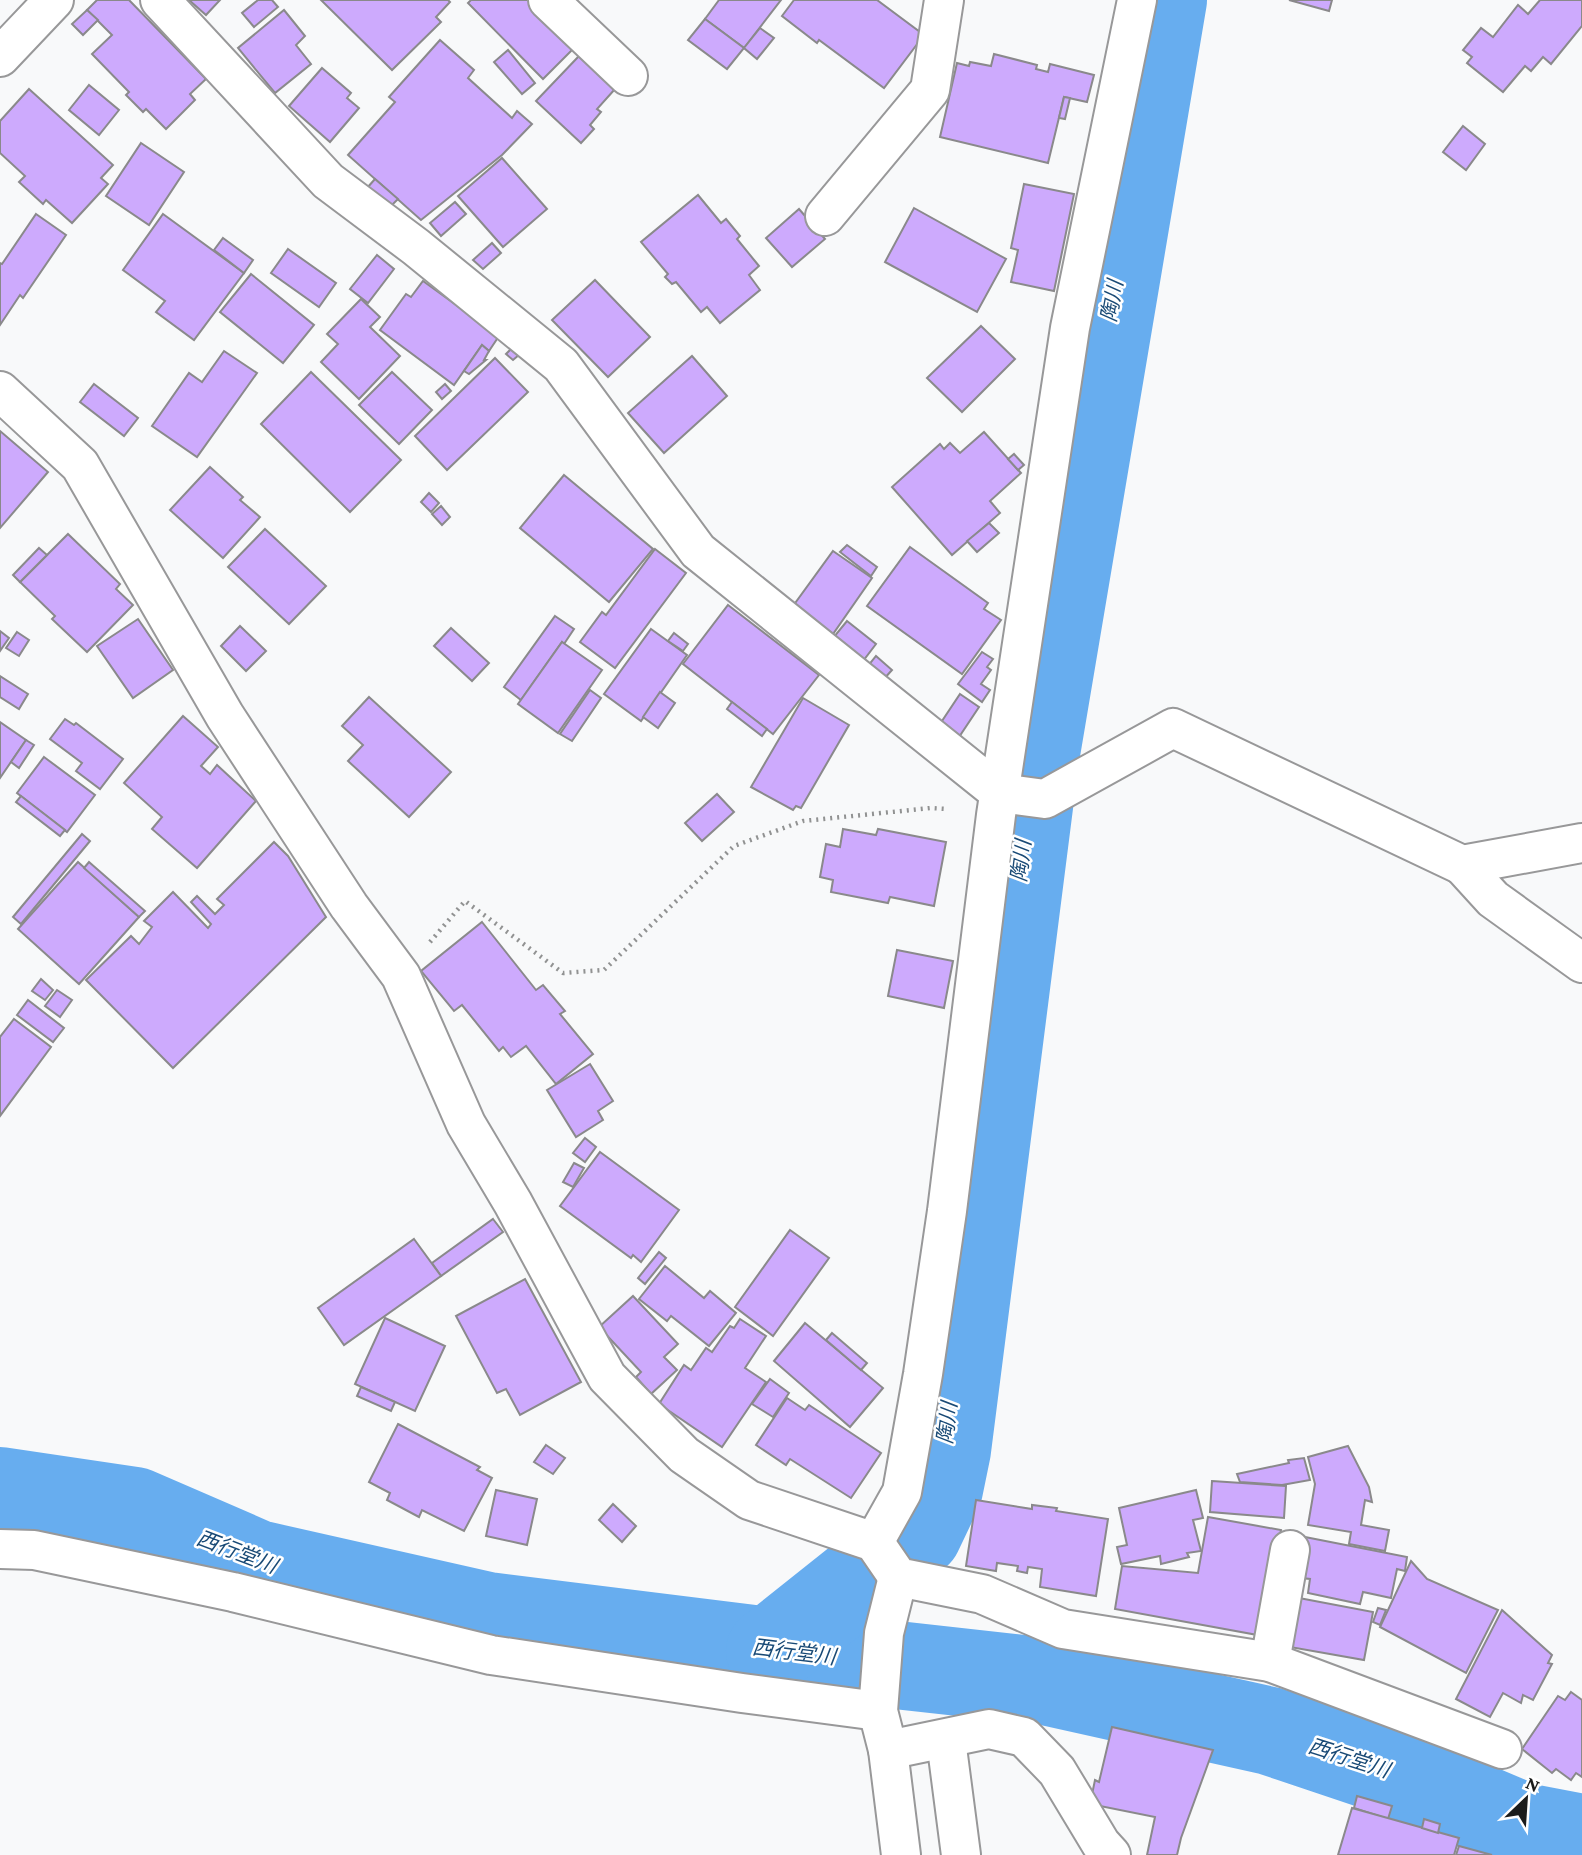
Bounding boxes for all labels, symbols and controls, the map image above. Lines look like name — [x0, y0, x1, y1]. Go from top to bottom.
water label: 陶川 — [1097, 276, 1128, 324]
water label: 陶川 — [1007, 837, 1036, 883]
water label: 陶川 — [933, 1399, 962, 1445]
water label: 西行堂川 — [193, 1526, 282, 1579]
water label: 西行堂川 — [751, 1635, 839, 1669]
water label: 西行堂川 — [1305, 1734, 1395, 1783]
north arrow — [1491, 1764, 1561, 1834]
text: N — [1523, 1772, 1543, 1796]

